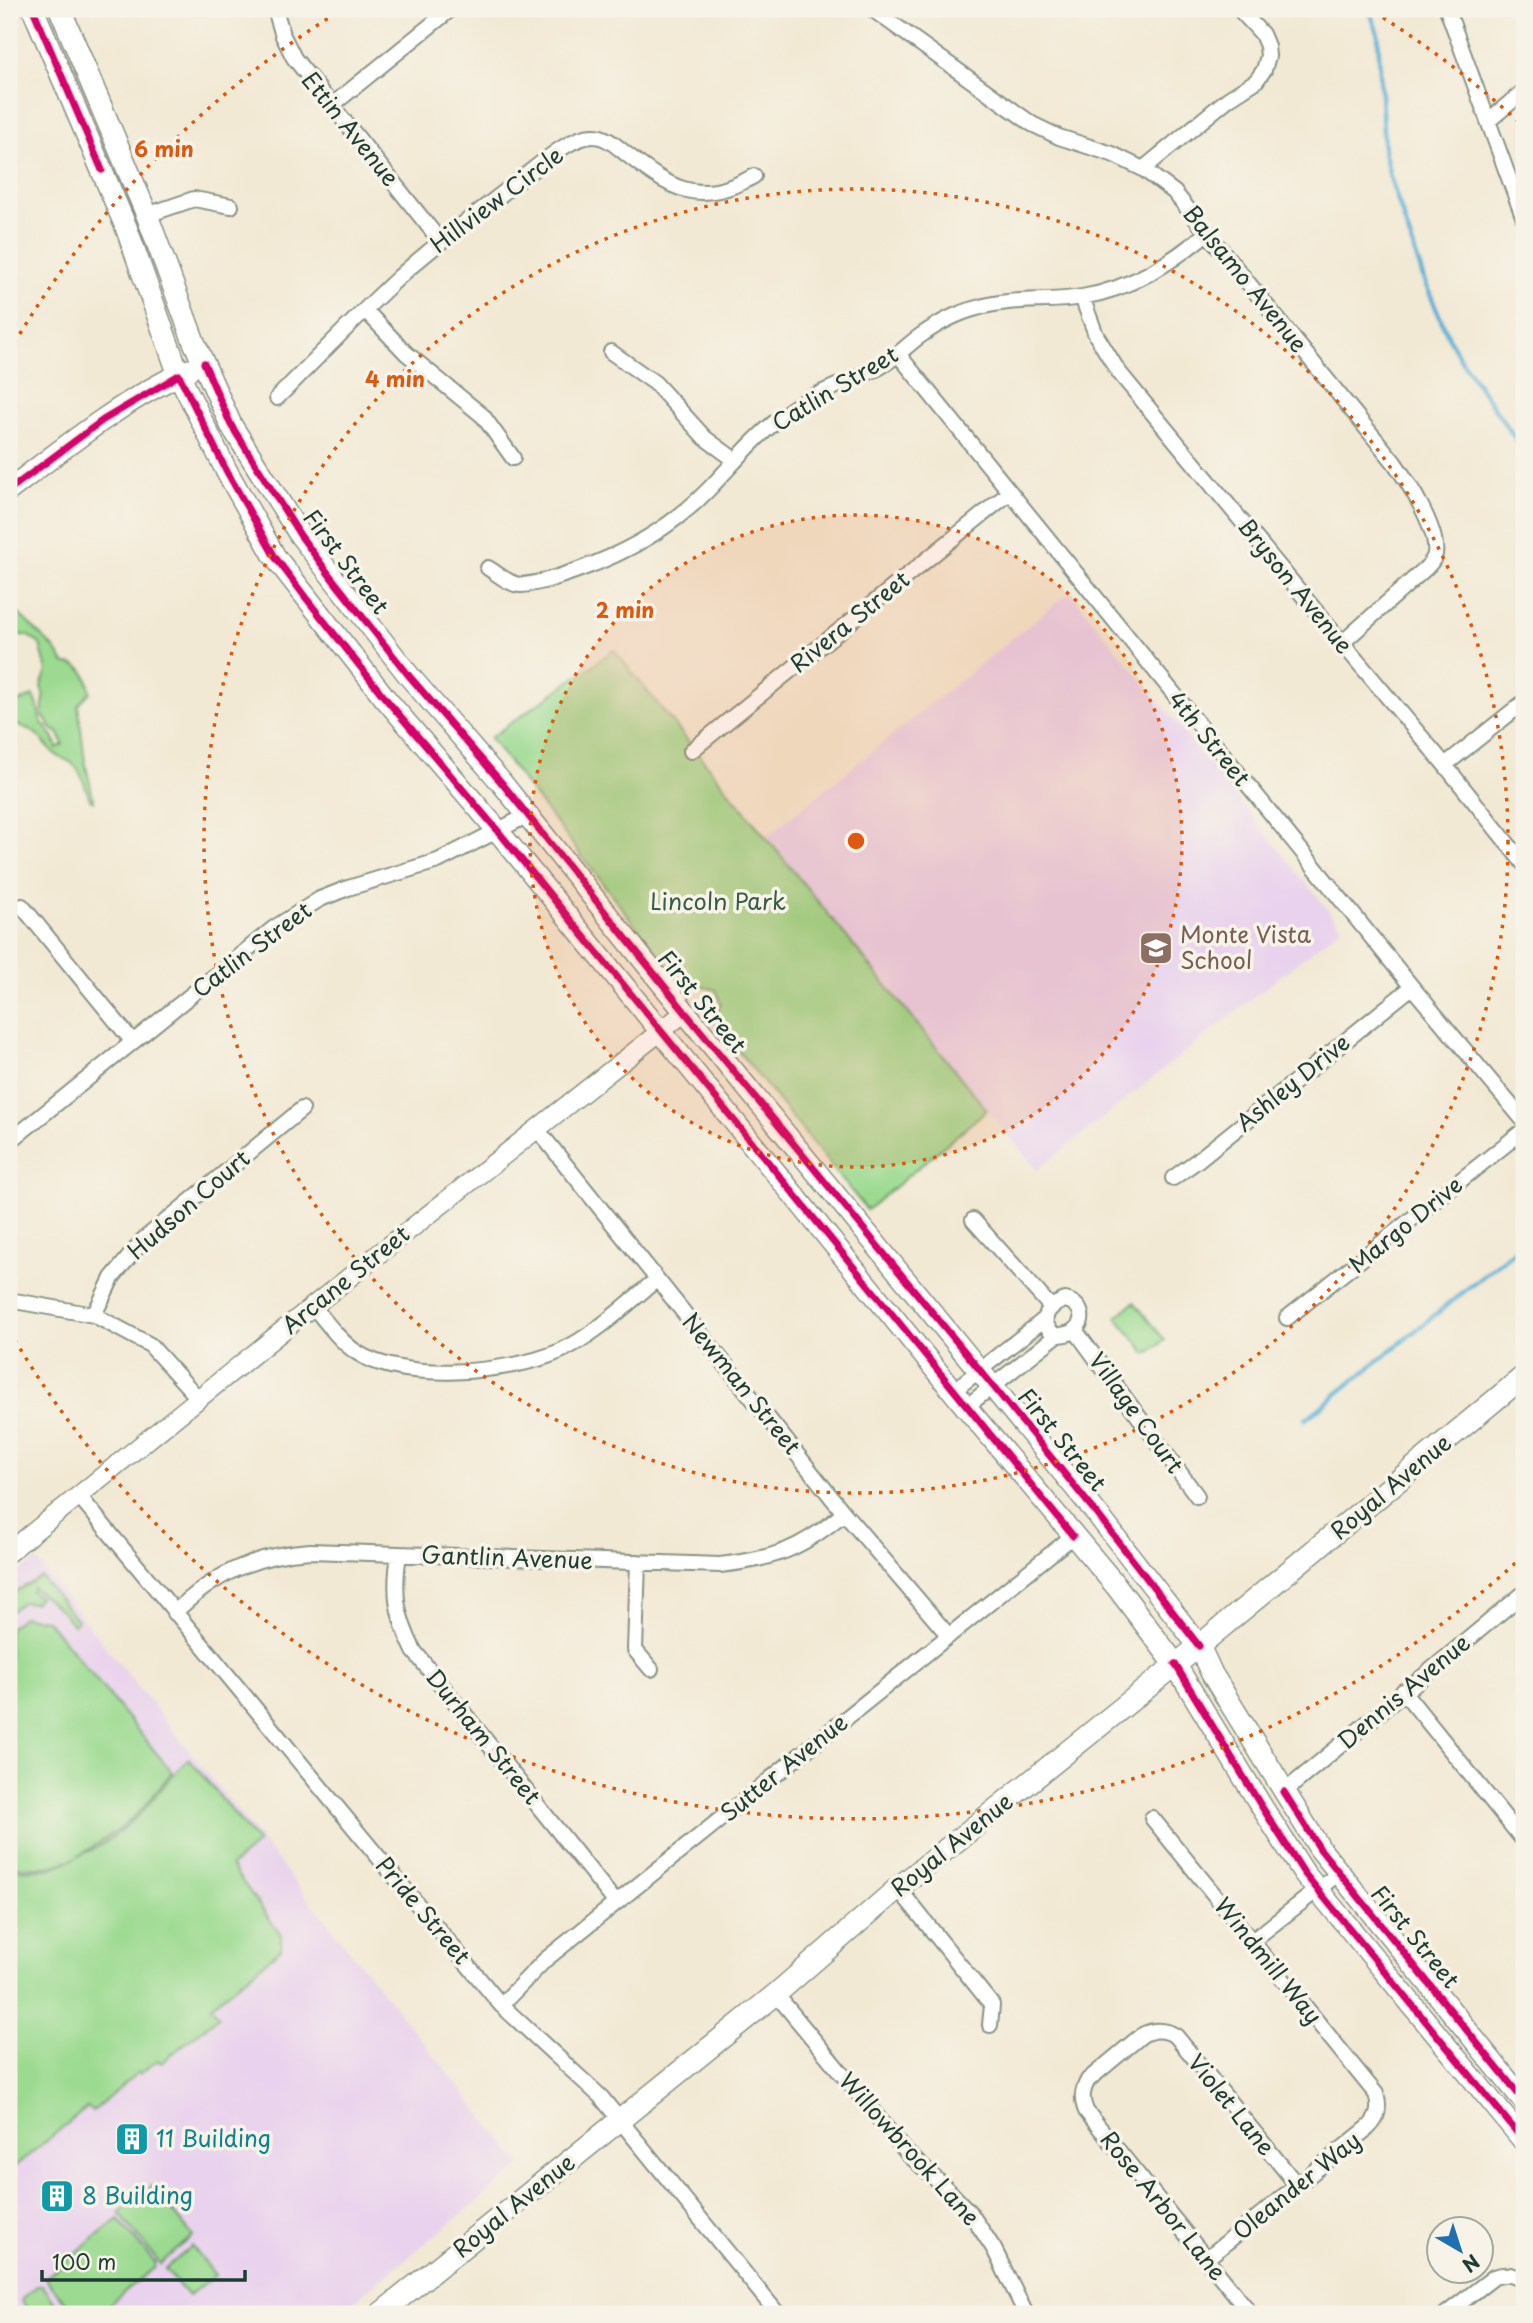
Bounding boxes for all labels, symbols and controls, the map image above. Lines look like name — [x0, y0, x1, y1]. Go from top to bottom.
street label: Ettin Avenue — [294, 63, 408, 193]
text: 6 min — [134, 132, 194, 164]
street label: Hillview Circle — [422, 137, 570, 261]
street label: Balsamo Avenue — [1176, 197, 1317, 359]
street label: Catlin Street — [764, 336, 904, 439]
text: 4 min — [365, 362, 425, 394]
street label: First Street — [296, 501, 399, 621]
street label: Bryson Avenue — [1230, 510, 1362, 661]
street label: Rivera Street — [782, 562, 917, 680]
text: 2 min — [596, 593, 654, 625]
street label: 4th Street — [1161, 683, 1260, 793]
centre of rings — [844, 829, 868, 853]
park label: Lincoln Park — [650, 883, 786, 918]
street label: Catlin Street — [184, 892, 318, 1005]
place label: Monte Vista School — [1180, 916, 1312, 977]
school or university icon: Monte Vista School — [1137, 929, 1175, 967]
street label: First Street — [651, 942, 756, 1060]
street label: Ashley Drive — [1227, 1025, 1357, 1139]
street label: Hudson Court — [119, 1141, 257, 1267]
street label: Margo Drive — [1341, 1167, 1470, 1281]
street label: Arcane Street — [273, 1216, 417, 1342]
street label: Newman Street — [674, 1305, 810, 1461]
street label: Village Court — [1081, 1344, 1193, 1480]
street label: First Street — [1011, 1380, 1116, 1498]
street label: Royal Avenue — [1322, 1425, 1458, 1547]
street label: Gantlin Avenue — [421, 1536, 593, 1577]
street label: Dennis Avenue — [1329, 1625, 1477, 1757]
street label: Durham Street — [418, 1660, 550, 1812]
street label: Sutter Avenue — [712, 1704, 854, 1829]
street label: Royal Avenue — [882, 1783, 1020, 1904]
street label: Pride Street — [368, 1848, 480, 1972]
street label: First Street — [1364, 1877, 1469, 1995]
street label: Windmill Way — [1207, 1889, 1331, 2031]
street label: Violet Lane — [1180, 2045, 1284, 2163]
street label: Willowbrook Lane — [832, 2063, 989, 2233]
building icon: 11 Building — [113, 2120, 151, 2158]
place label: 11 Building — [156, 2120, 271, 2155]
street label: Oleander Way — [1224, 2122, 1368, 2248]
street label: Rose Arbor Lane — [1093, 2123, 1236, 2288]
street label: Royal Avenue — [444, 2144, 582, 2265]
building icon: 8 Building — [38, 2177, 76, 2215]
place label: 8 Building — [82, 2177, 193, 2212]
north arrow — [1424, 2214, 1494, 2284]
scale bar — [42, 2239, 245, 2283]
text: 100 m — [52, 2245, 116, 2277]
text: N — [1457, 2248, 1486, 2280]

